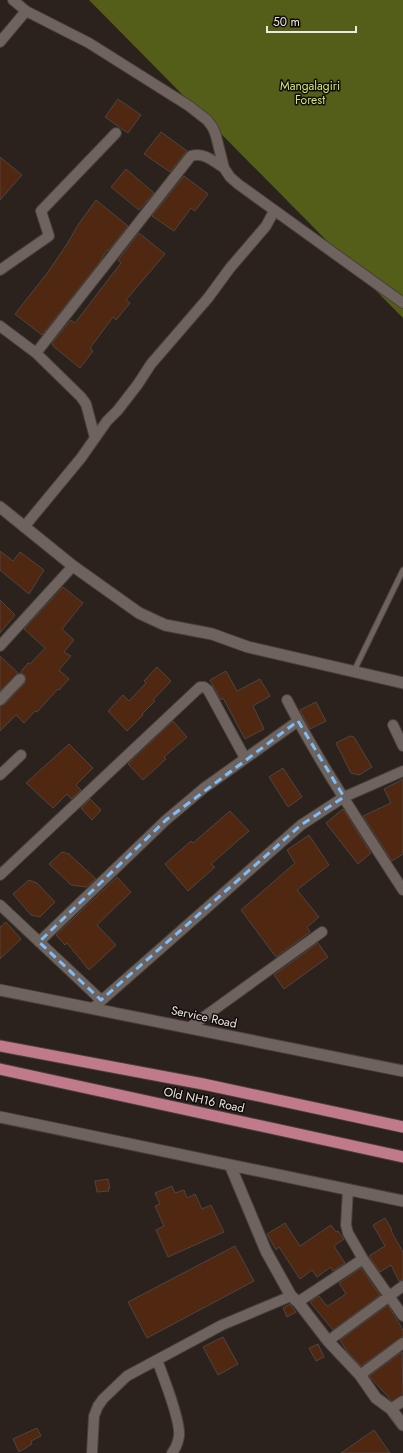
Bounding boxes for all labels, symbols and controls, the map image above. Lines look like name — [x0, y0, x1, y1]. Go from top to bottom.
scale bar — [267, 8, 356, 34]
text: 50 m — [273, 13, 300, 31]
park label: Mangalagiri Forest — [280, 77, 340, 109]
street label: Service Road — [169, 1001, 239, 1033]
street label: Old NH16 Road — [162, 1083, 246, 1117]

